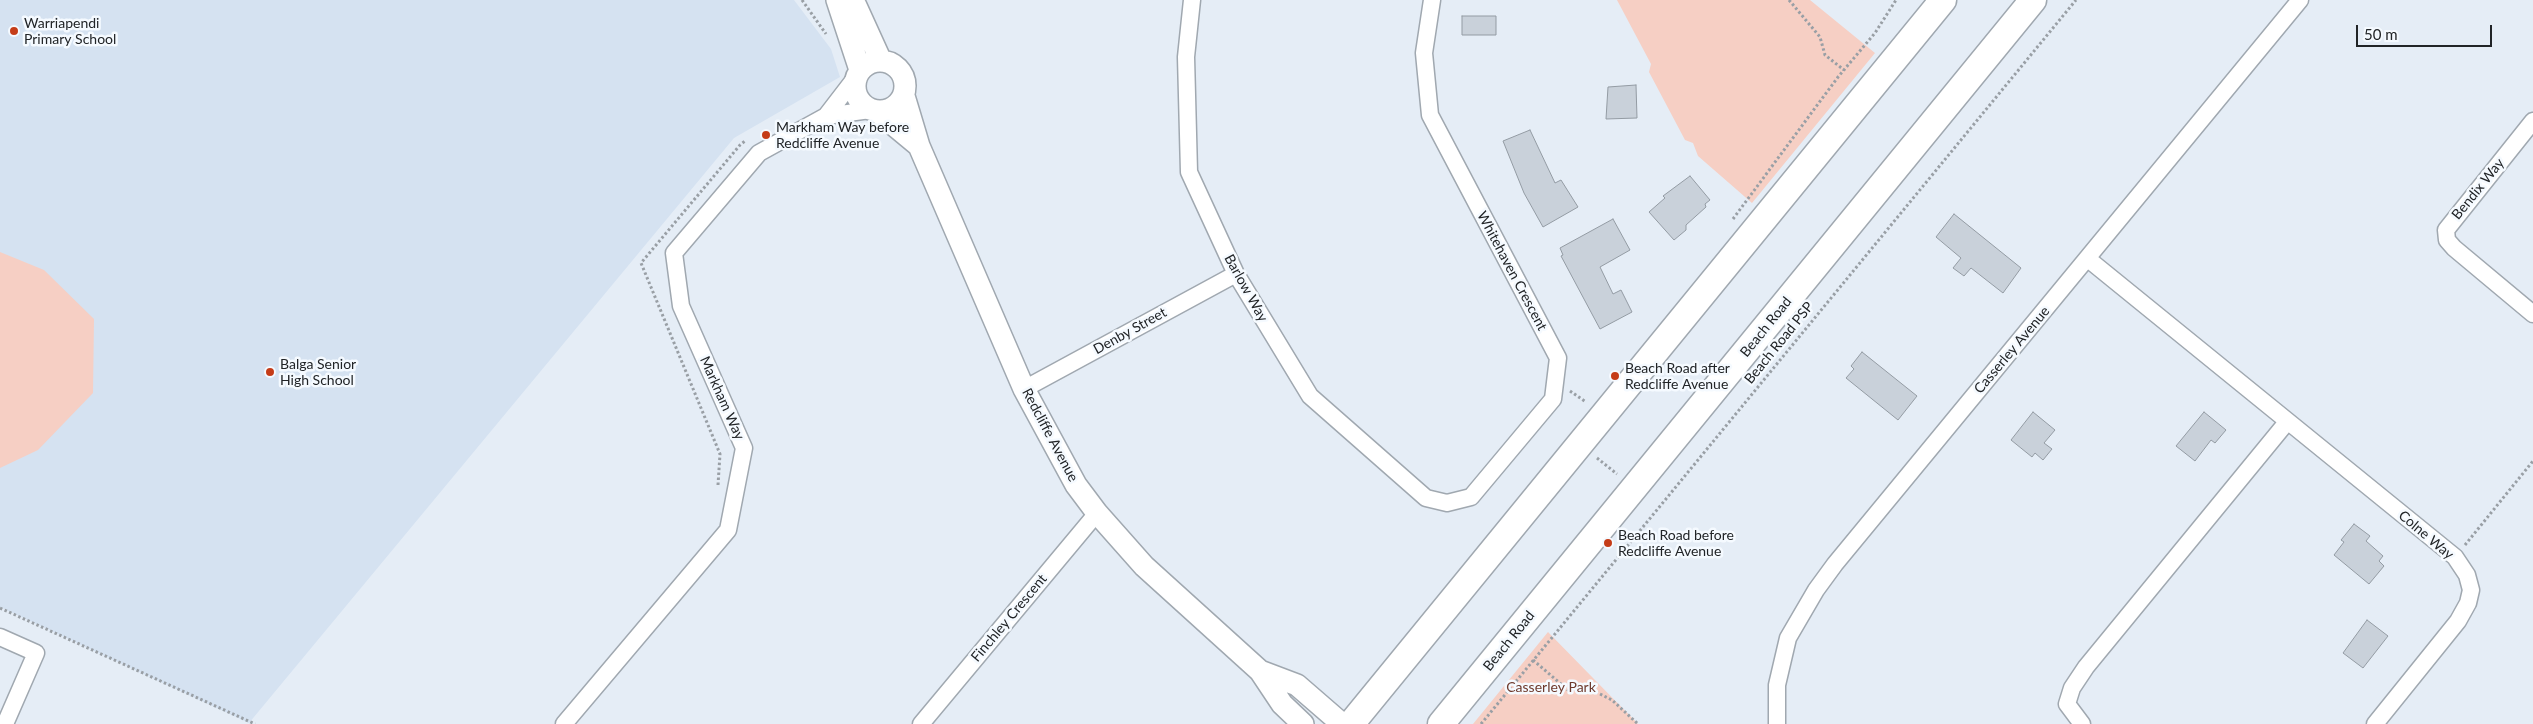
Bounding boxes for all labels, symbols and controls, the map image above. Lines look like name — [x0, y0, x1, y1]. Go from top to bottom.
place label: Warriapendi Primary School — [24, 15, 116, 48]
scale bar — [2358, 15, 2494, 47]
marker: Warriapendi Primary School — [8, 25, 20, 37]
text: 50 m — [2364, 25, 2398, 43]
place label: Markham Way before Redcliffe Avenue — [776, 119, 909, 152]
marker: Markham Way before Redcliffe Avenue — [760, 129, 772, 141]
street label: Bendix Way — [2448, 155, 2508, 223]
street label: Whitehaven Crescent — [1473, 208, 1551, 334]
street label: Barlow Way — [1221, 251, 1271, 325]
street label: Beach Road — [1737, 294, 1795, 360]
street label: Beach Road PSP — [1741, 299, 1817, 387]
street label: Casserley Avenue — [1971, 303, 2053, 397]
street label: Denby Street — [1090, 304, 1170, 358]
street label: Markham Way — [696, 354, 748, 442]
place label: Balga Senior High School — [280, 356, 356, 388]
place label: Beach Road after Redcliffe Avenue — [1625, 360, 1730, 392]
marker: Balga Senior High School — [264, 366, 276, 378]
marker: Beach Road after Redcliffe Avenue — [1609, 370, 1621, 382]
street label: Redcliffe Avenue — [1018, 385, 1082, 485]
street label: Colne Way — [2395, 507, 2457, 563]
place label: Beach Road before Redcliffe Avenue — [1618, 527, 1734, 560]
marker: Beach Road before Redcliffe Avenue — [1602, 537, 1614, 549]
street label: Finchley Crescent — [967, 571, 1051, 665]
street label: Beach Road — [1480, 608, 1538, 674]
park label: Casserley Park — [1506, 679, 1596, 695]

